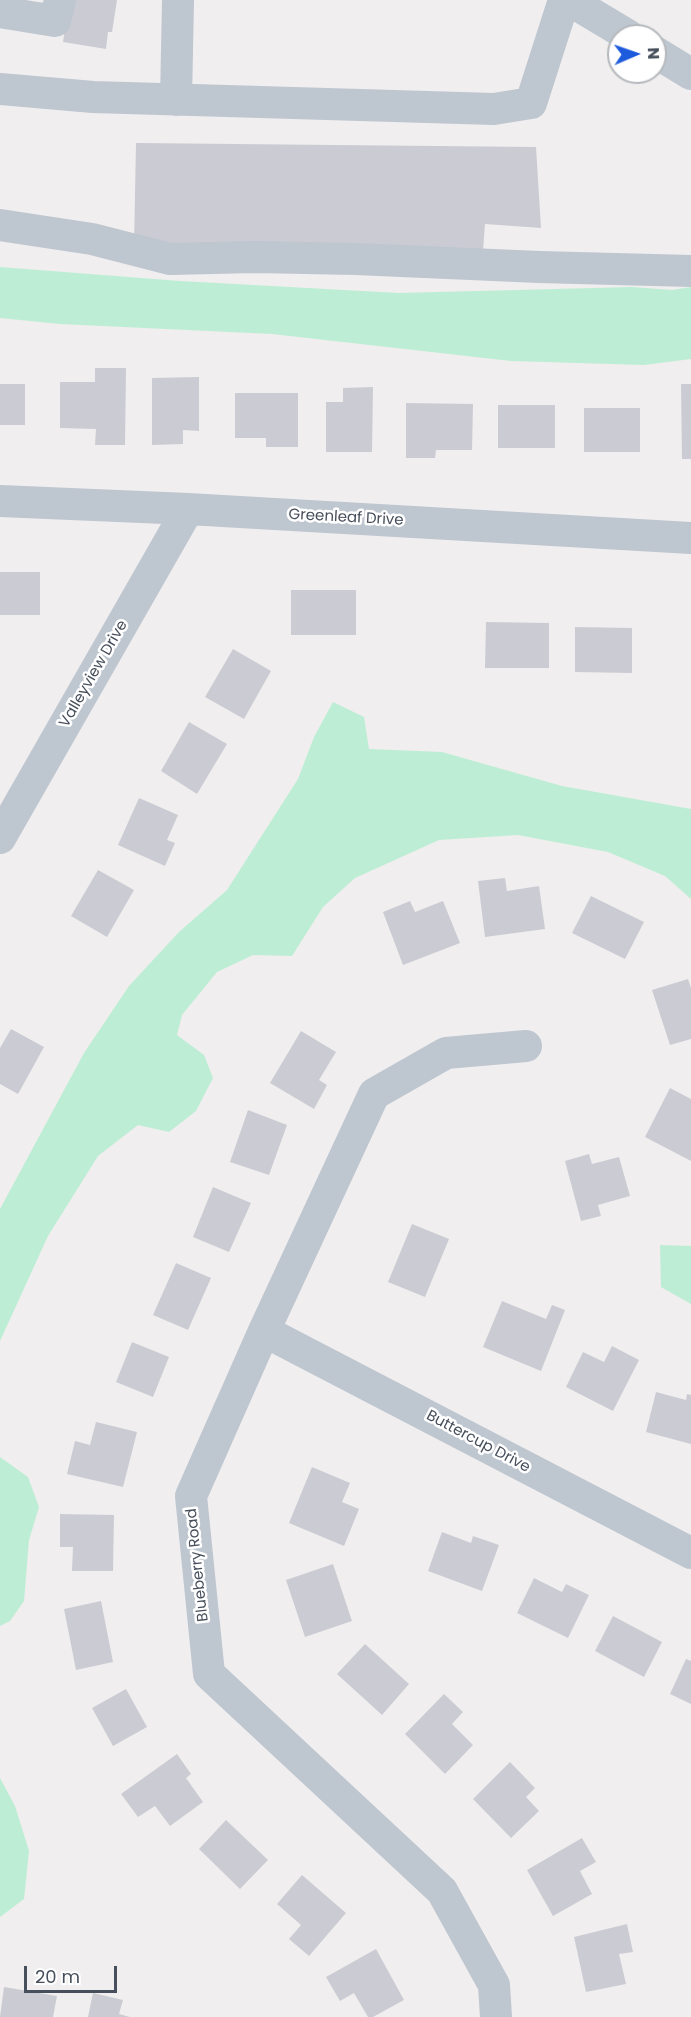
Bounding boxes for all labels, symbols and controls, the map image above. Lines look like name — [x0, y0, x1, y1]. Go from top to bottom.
north arrow — [607, 24, 667, 84]
text: N — [642, 47, 665, 60]
street label: Greenleaf Drive — [288, 506, 404, 530]
street label: Valleyview Drive — [56, 617, 132, 731]
street label: Buttercup Drive — [423, 1407, 533, 1477]
street label: Blueberry Road — [183, 1507, 213, 1623]
scale bar — [27, 1954, 120, 1992]
text: 20 m — [35, 1964, 80, 1989]

